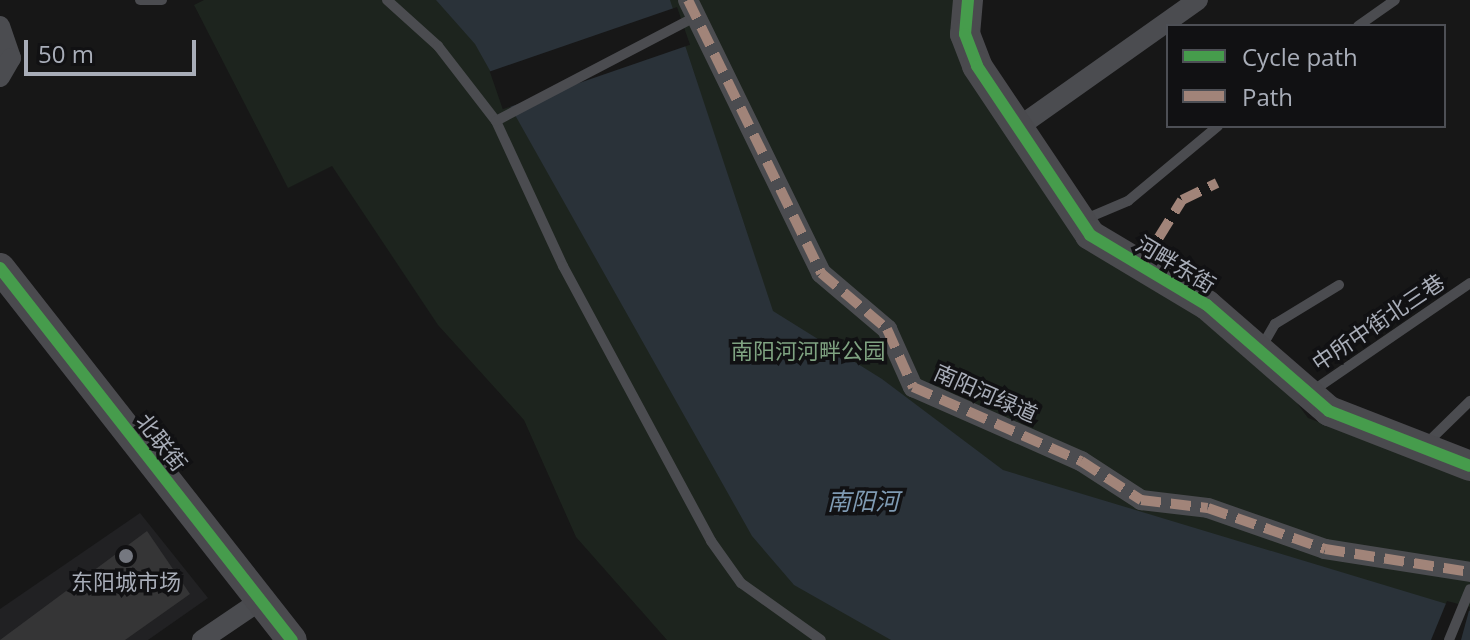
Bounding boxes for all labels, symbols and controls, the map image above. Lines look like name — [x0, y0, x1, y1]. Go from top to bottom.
scale bar — [28, 24, 200, 74]
legend — [1166, 24, 1446, 128]
text: 50 m — [38, 37, 94, 70]
text: Cycle path — [1242, 40, 1358, 73]
text: Path — [1242, 80, 1293, 113]
street label: 河畔东街 — [1131, 230, 1221, 298]
street label: 中所中街北三巷 — [1307, 268, 1449, 376]
park label: 南阳河河畔公园 — [731, 338, 885, 364]
street label: 南阳河绿道 — [930, 359, 1042, 427]
street label: 北联街 — [131, 408, 193, 476]
water label: 南阳河 — [827, 487, 899, 515]
marker: 东阳城市场 — [117, 547, 135, 565]
place label: 东阳城市场 — [71, 569, 181, 595]

